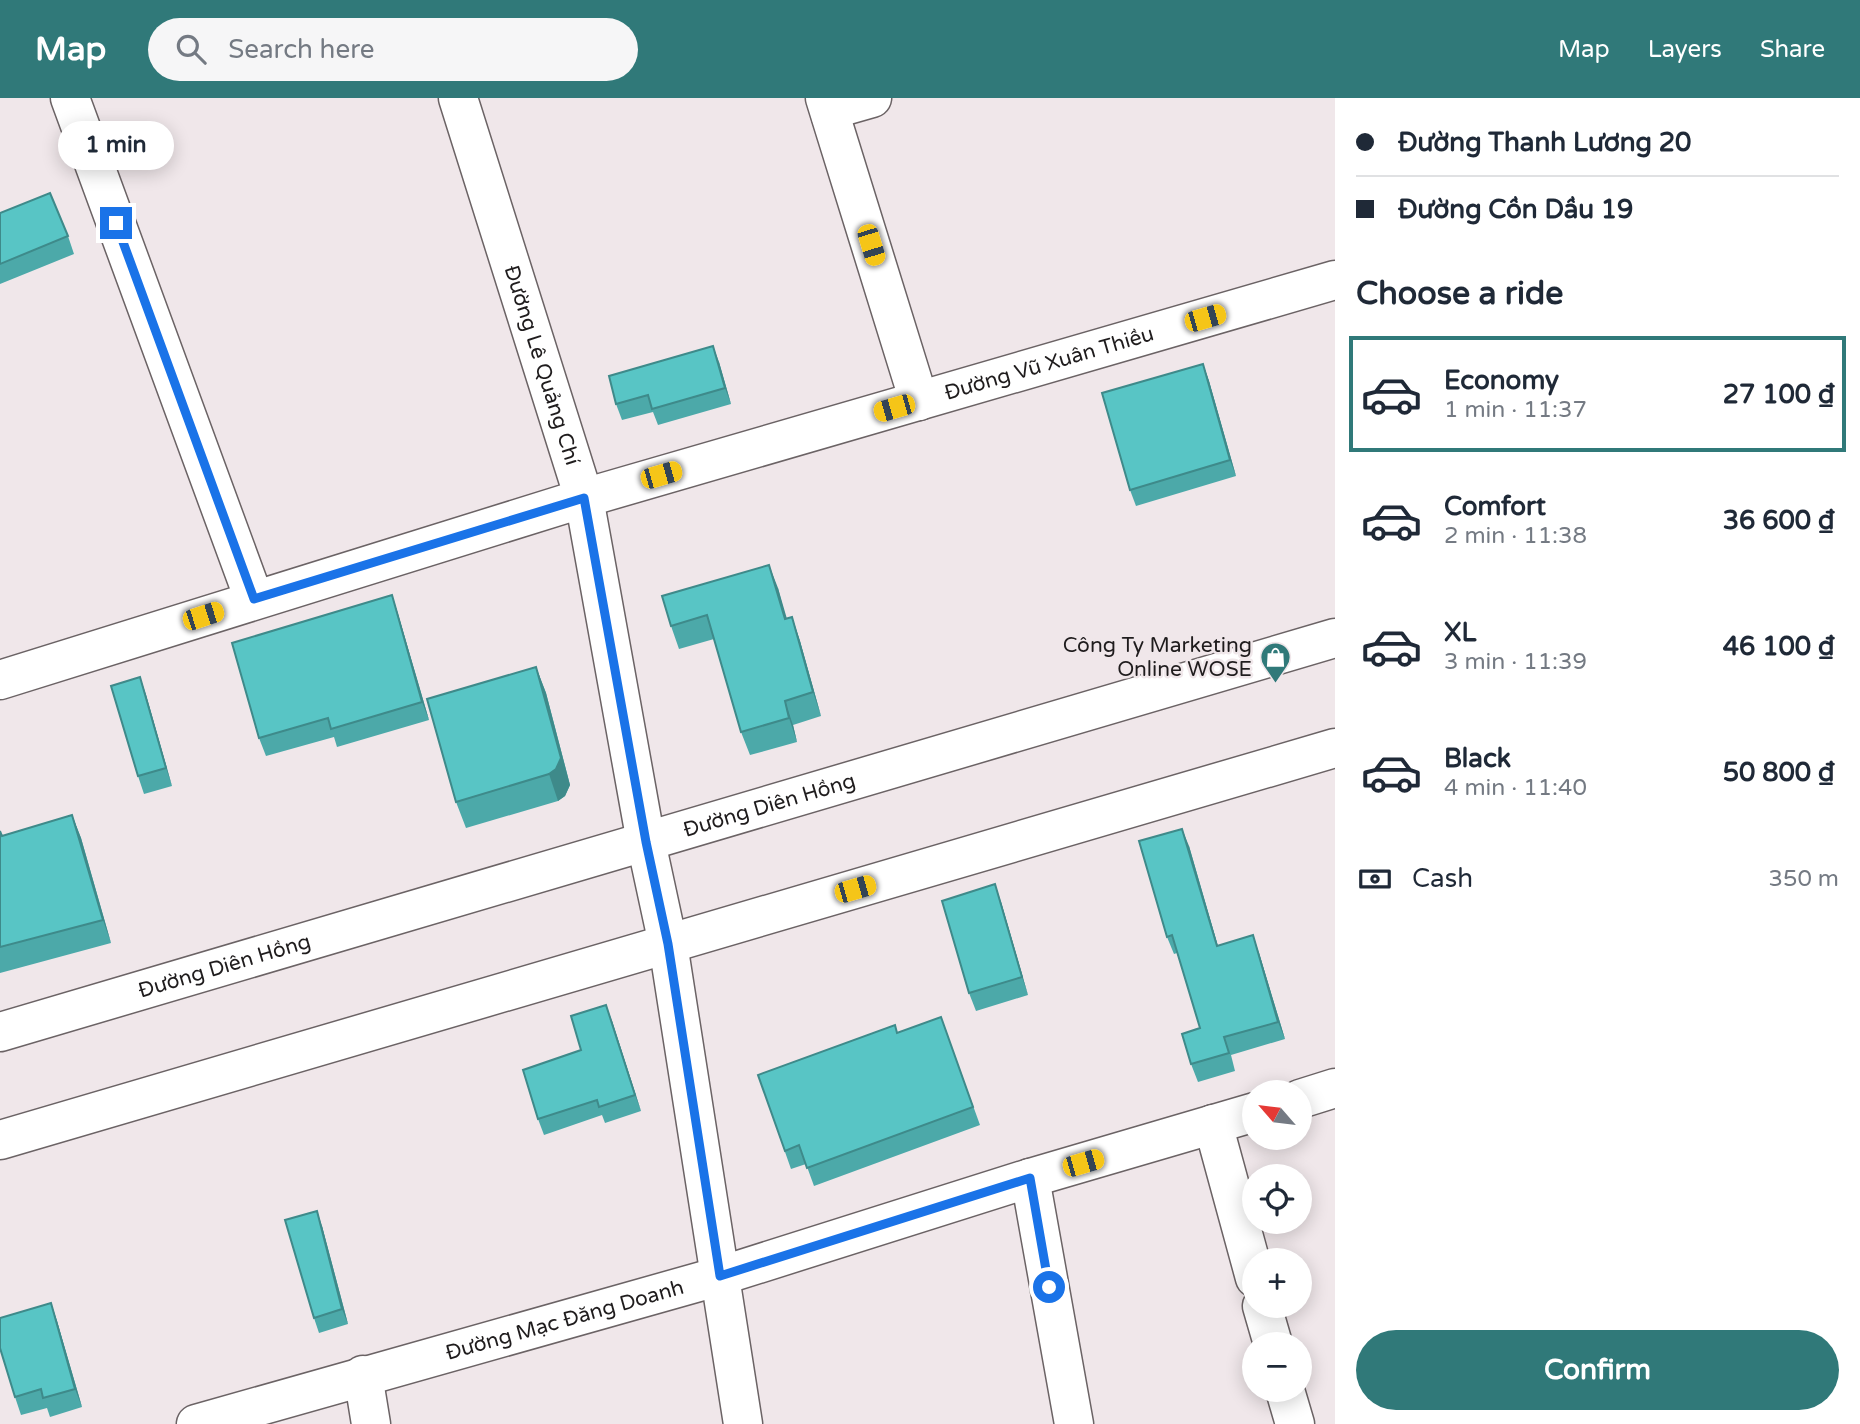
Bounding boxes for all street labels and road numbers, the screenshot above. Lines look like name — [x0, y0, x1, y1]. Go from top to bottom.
street label: Đường Lê Quảng Chí — [498, 262, 585, 468]
street label: Đường Vũ Xuân Thiều — [942, 321, 1157, 406]
street label: Đường Diên Hồng — [680, 768, 858, 843]
street label: Đường Diên Hồng — [135, 929, 314, 1003]
street label: Đường Mạc Đăng Doanh — [443, 1275, 687, 1366]

